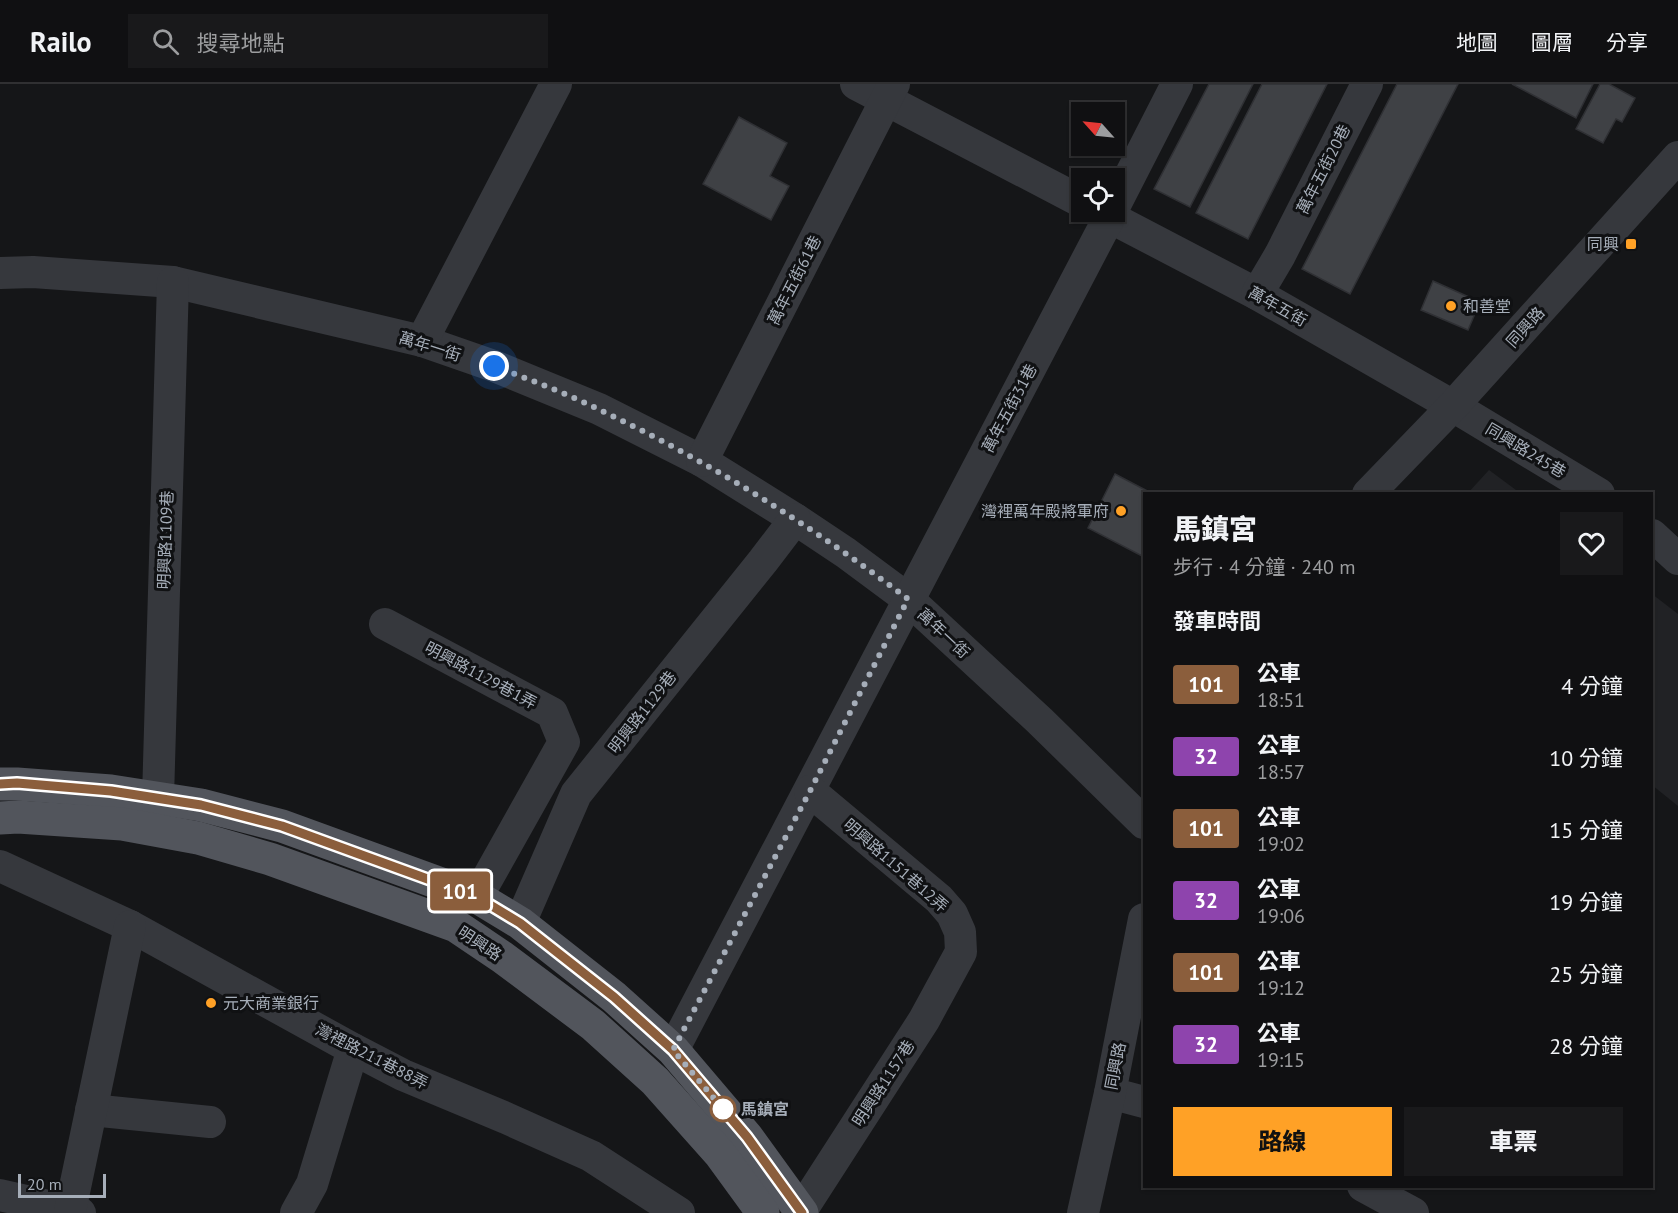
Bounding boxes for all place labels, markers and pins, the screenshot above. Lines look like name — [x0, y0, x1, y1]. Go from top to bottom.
place label: 同興 — [1587, 234, 1619, 254]
marker: 同興 — [1624, 237, 1638, 251]
place label: 和善堂 — [1463, 296, 1511, 316]
marker: 和善堂 — [1444, 299, 1458, 313]
place label: 灣裡萬年殿將軍府 — [981, 501, 1109, 521]
marker: 灣裡萬年殿將軍府 — [1114, 504, 1128, 518]
place label: 元大商業銀行 — [223, 993, 319, 1013]
marker: 元大商業銀行 — [204, 996, 218, 1010]
marker: 馬鎮宮 — [710, 1096, 736, 1122]
place label: 馬鎮宮 — [741, 1099, 789, 1119]

